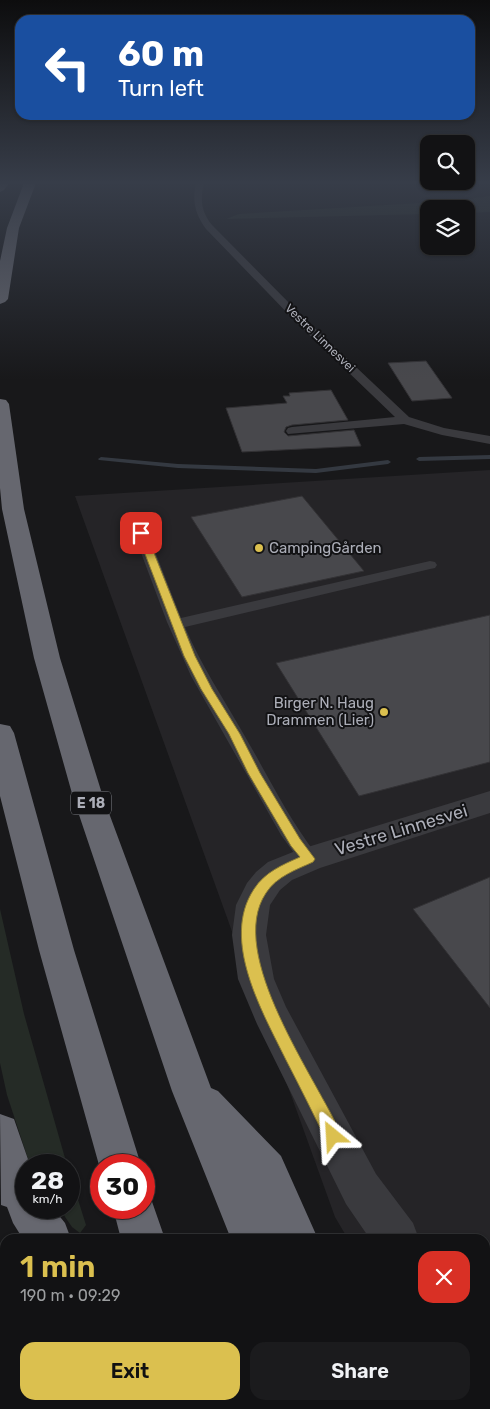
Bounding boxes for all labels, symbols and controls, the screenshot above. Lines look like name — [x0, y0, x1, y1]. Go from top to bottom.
text: 60 m — [118, 33, 204, 75]
icon: left — [35, 35, 100, 100]
text: Turn left — [118, 75, 204, 102]
map controls — [420, 135, 475, 255]
button: search — [420, 135, 475, 190]
button: layers — [420, 200, 475, 255]
street label: Vestre Linnesvei — [282, 301, 358, 375]
pin — [120, 512, 162, 554]
icon: arrive — [127, 519, 155, 547]
place label: CampingGården — [269, 539, 382, 557]
marker: CampingGården — [253, 542, 265, 554]
place label: Birger N. Haug Drammen (Lier) — [266, 694, 374, 729]
marker: Birger N. Haug Drammen (Lier) — [378, 706, 390, 718]
road number: E 18 — [71, 791, 111, 814]
street label: Vestre Linnesvei — [332, 799, 470, 861]
position arrow — [306, 1109, 358, 1161]
speed limit sign: 30 — [90, 1154, 155, 1219]
text: 28 — [31, 1166, 64, 1195]
text: km/h — [33, 1192, 62, 1206]
text: 1 min — [20, 1249, 95, 1285]
button: close — [418, 1251, 470, 1303]
text: 190 m · 09:29 — [20, 1286, 120, 1305]
button: Exit — [20, 1342, 240, 1400]
button: Share — [250, 1342, 470, 1400]

